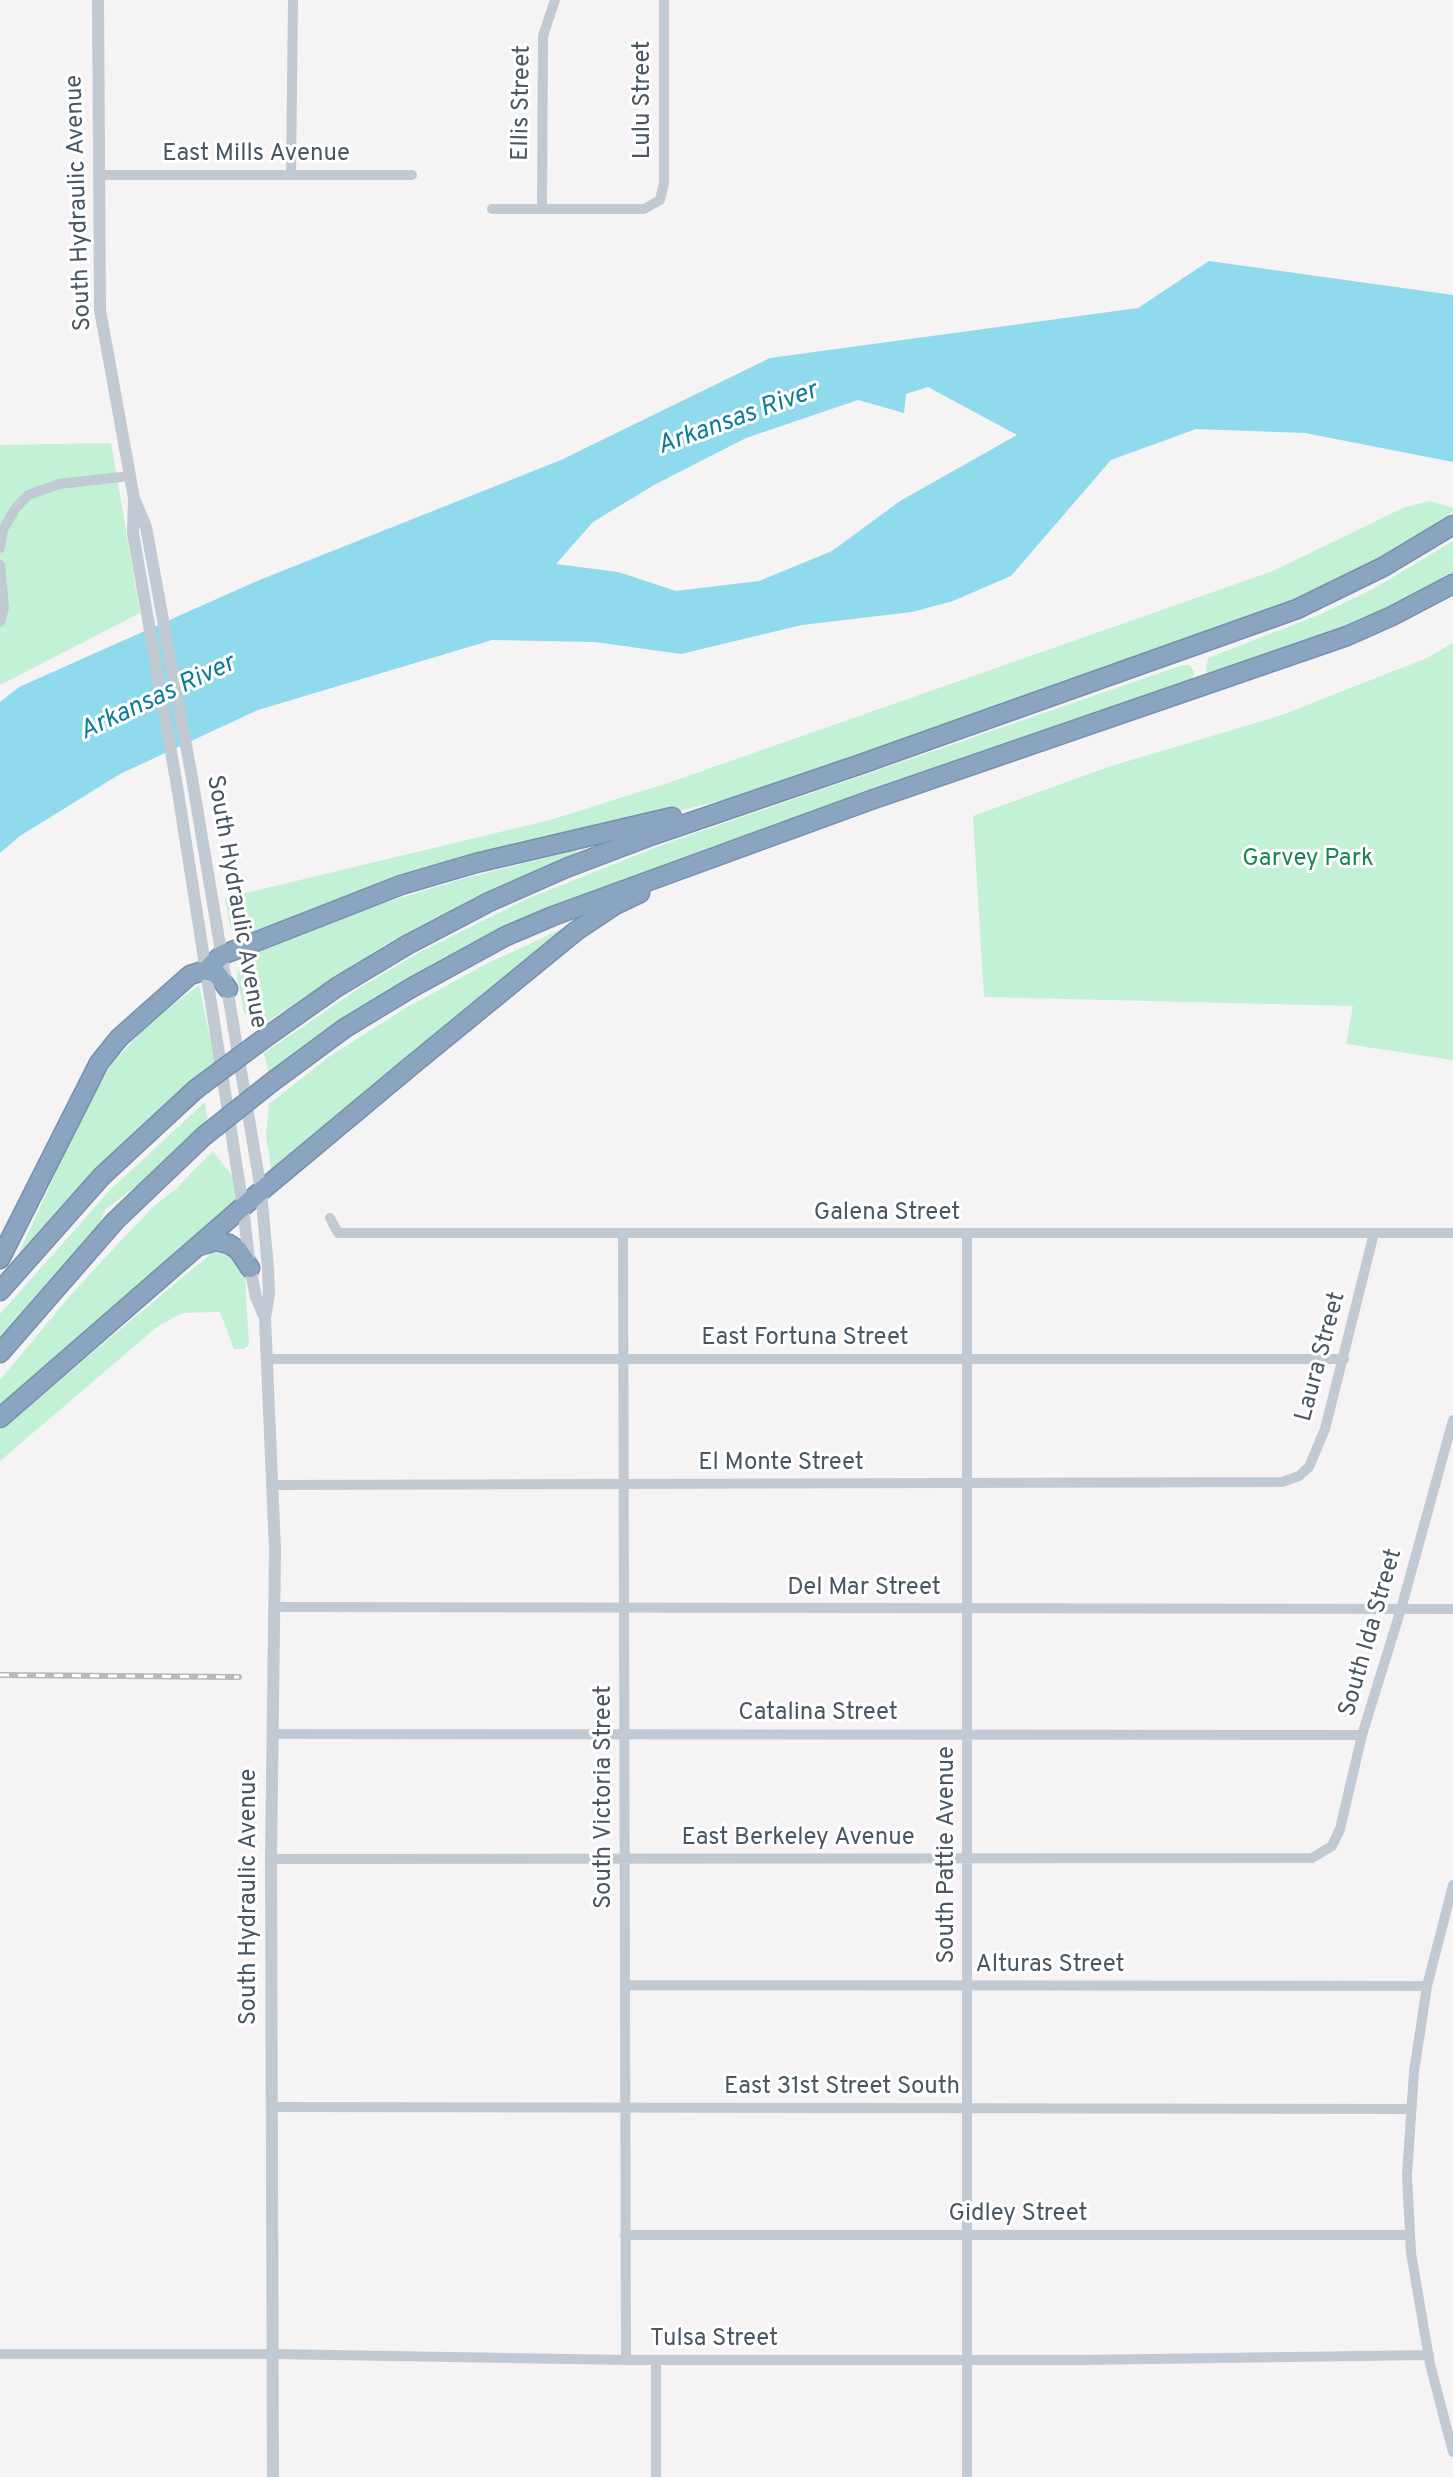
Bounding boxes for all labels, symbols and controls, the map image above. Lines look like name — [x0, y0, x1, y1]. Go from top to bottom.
street label: Lulu Street — [630, 41, 658, 159]
street label: Ellis Street — [508, 45, 538, 161]
street label: South Hydraulic Avenue — [61, 74, 99, 332]
street label: East Mills Avenue — [162, 141, 350, 169]
water label: Arkansas River — [654, 377, 822, 463]
water label: Arkansas River — [75, 649, 241, 749]
street label: South Hydraulic Avenue — [199, 773, 271, 1031]
park label: Garvey Park — [1242, 846, 1374, 874]
street label: Galena Street — [814, 1200, 960, 1228]
street label: Laura Street — [1291, 1289, 1353, 1425]
street label: East Fortuna Street — [701, 1325, 909, 1353]
street label: El Monte Street — [698, 1450, 864, 1478]
street label: South Ida Street — [1334, 1546, 1410, 1720]
street label: Del Mar Street — [787, 1575, 941, 1603]
street label: South Victoria Street — [591, 1685, 619, 1909]
street label: Catalina Street — [738, 1700, 898, 1728]
street label: South Pattie Avenue — [934, 1746, 962, 1964]
street label: South Hydraulic Avenue — [236, 1769, 264, 2025]
street label: East Berkeley Avenue — [681, 1825, 915, 1853]
street label: Alturas Street — [975, 1952, 1125, 1980]
street label: East 31st Street South — [724, 2074, 960, 2102]
street label: Gidley Street — [948, 2201, 1088, 2229]
street label: Tulsa Street — [650, 2326, 778, 2354]

